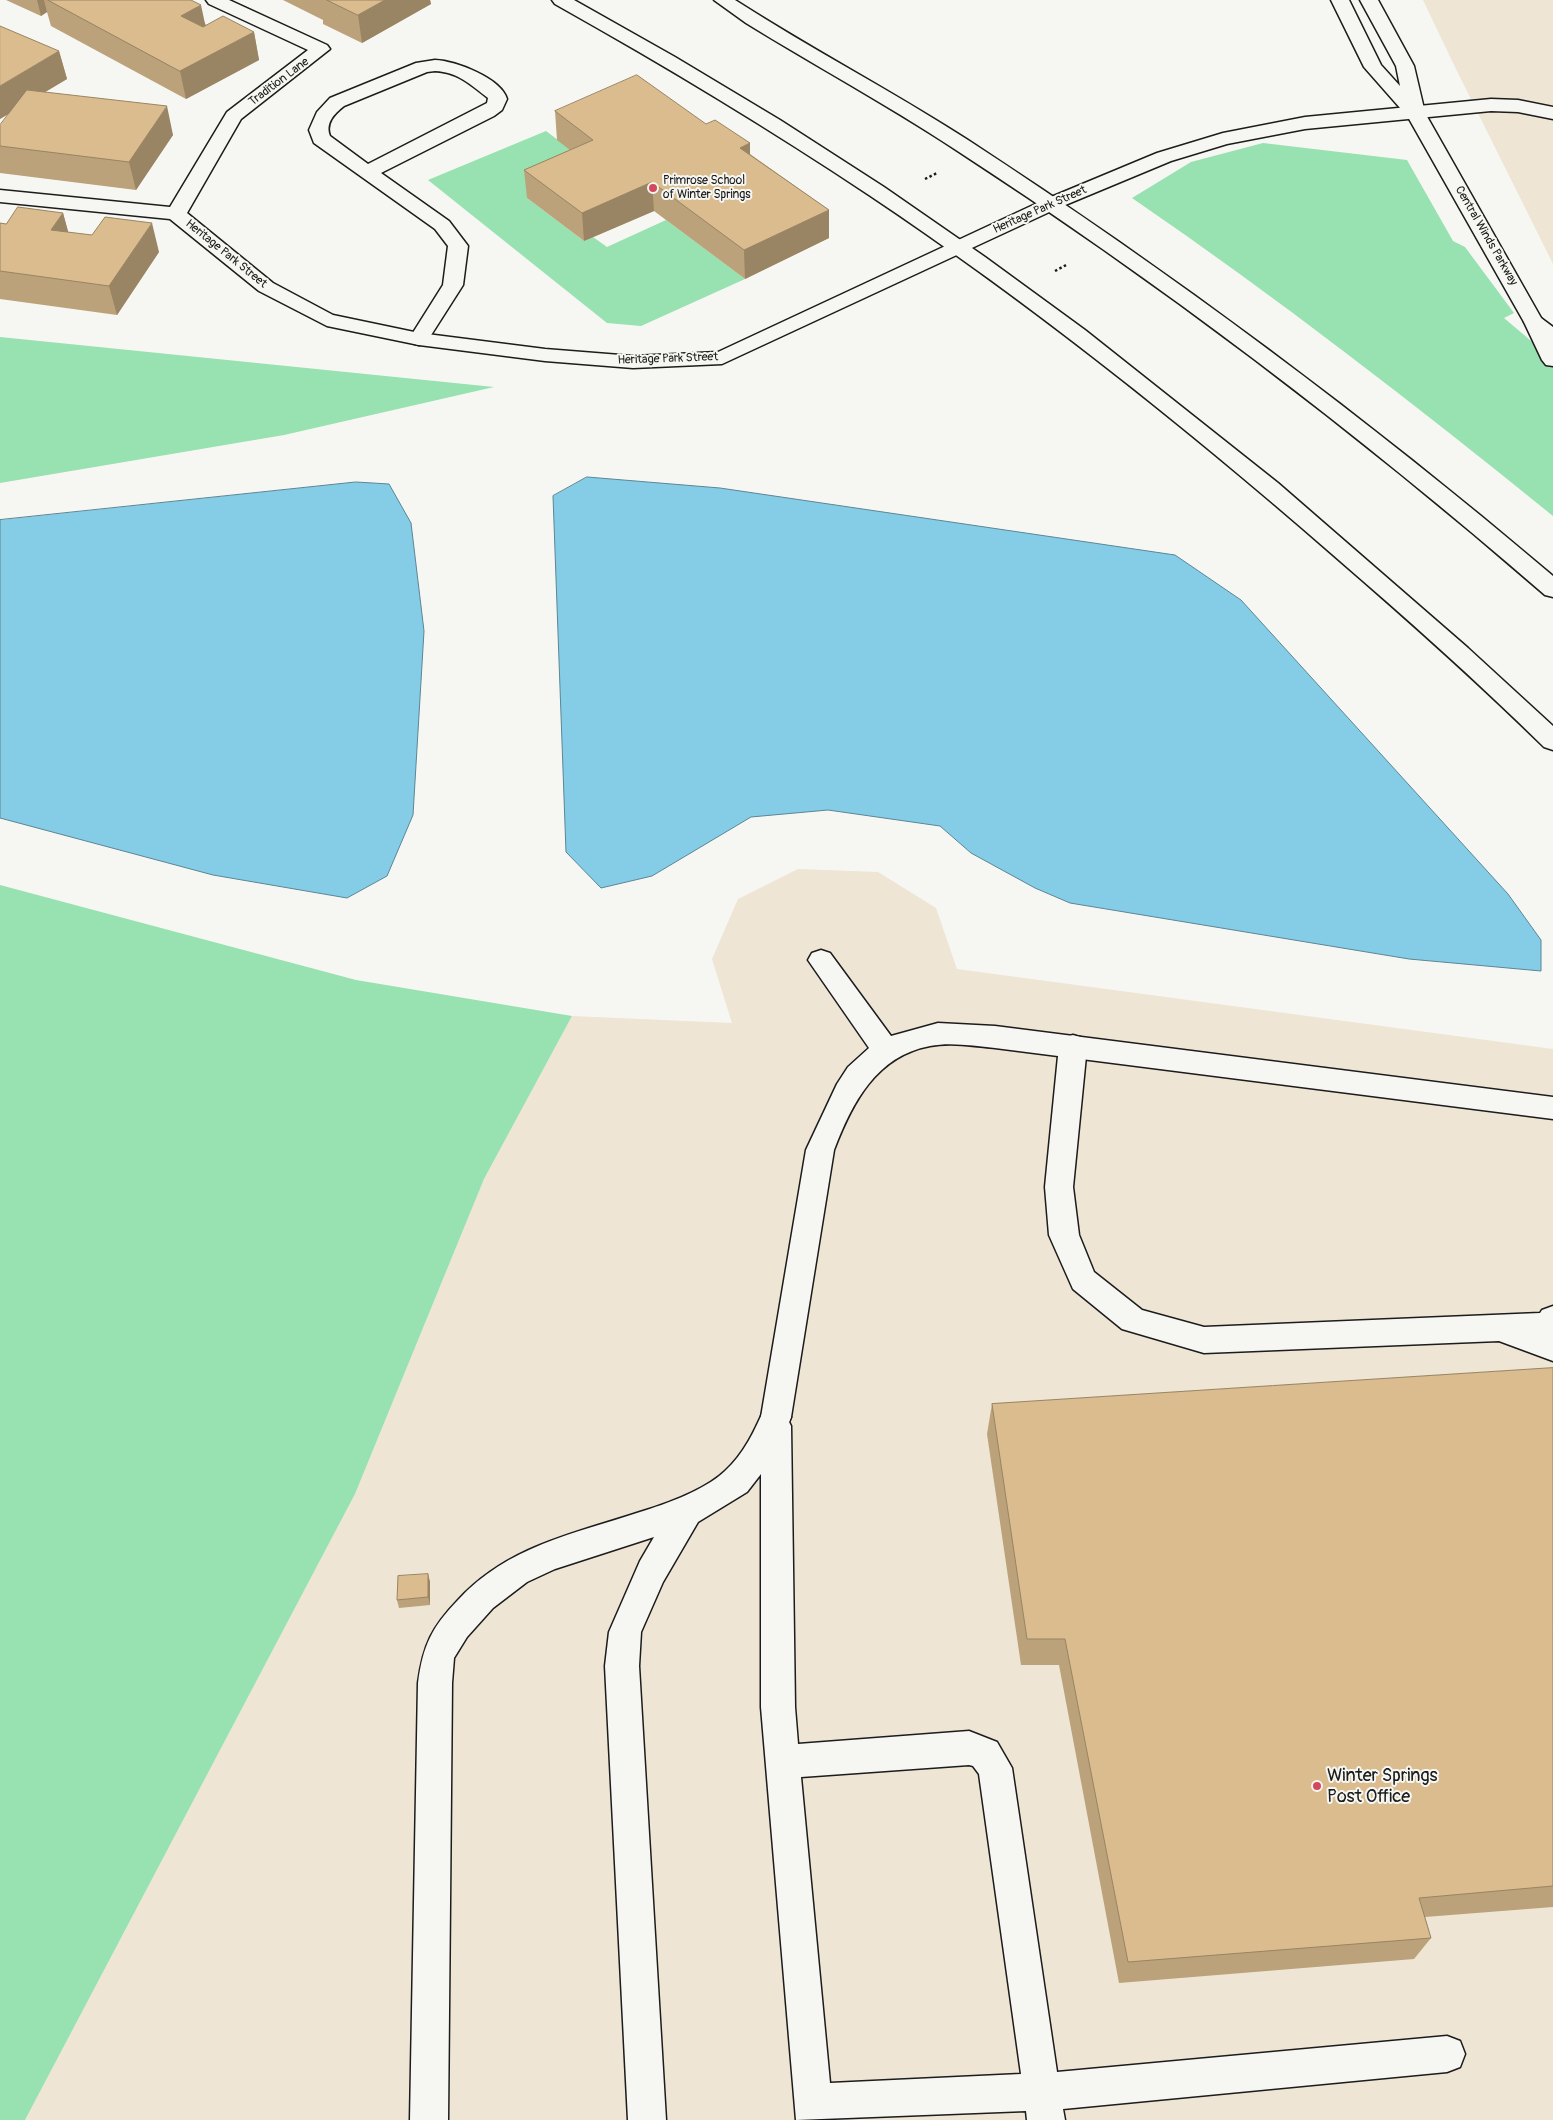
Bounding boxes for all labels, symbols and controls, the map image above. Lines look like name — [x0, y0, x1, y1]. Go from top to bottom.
street label: Tradition Lane — [246, 55, 312, 109]
place label: Primrose School of Winter Springs — [663, 174, 751, 202]
marker: Primrose School of Winter Springs — [647, 182, 659, 194]
street label: Heritage Park Street — [991, 183, 1089, 237]
street label: Central Winds Parkway — [1452, 184, 1520, 288]
street label: Heritage Park Street — [182, 217, 270, 291]
street label: Heritage Park Street — [617, 350, 719, 368]
place label: Winter Springs Post Office — [1327, 1765, 1438, 1808]
marker: Winter Springs Post Office — [1311, 1780, 1323, 1792]

